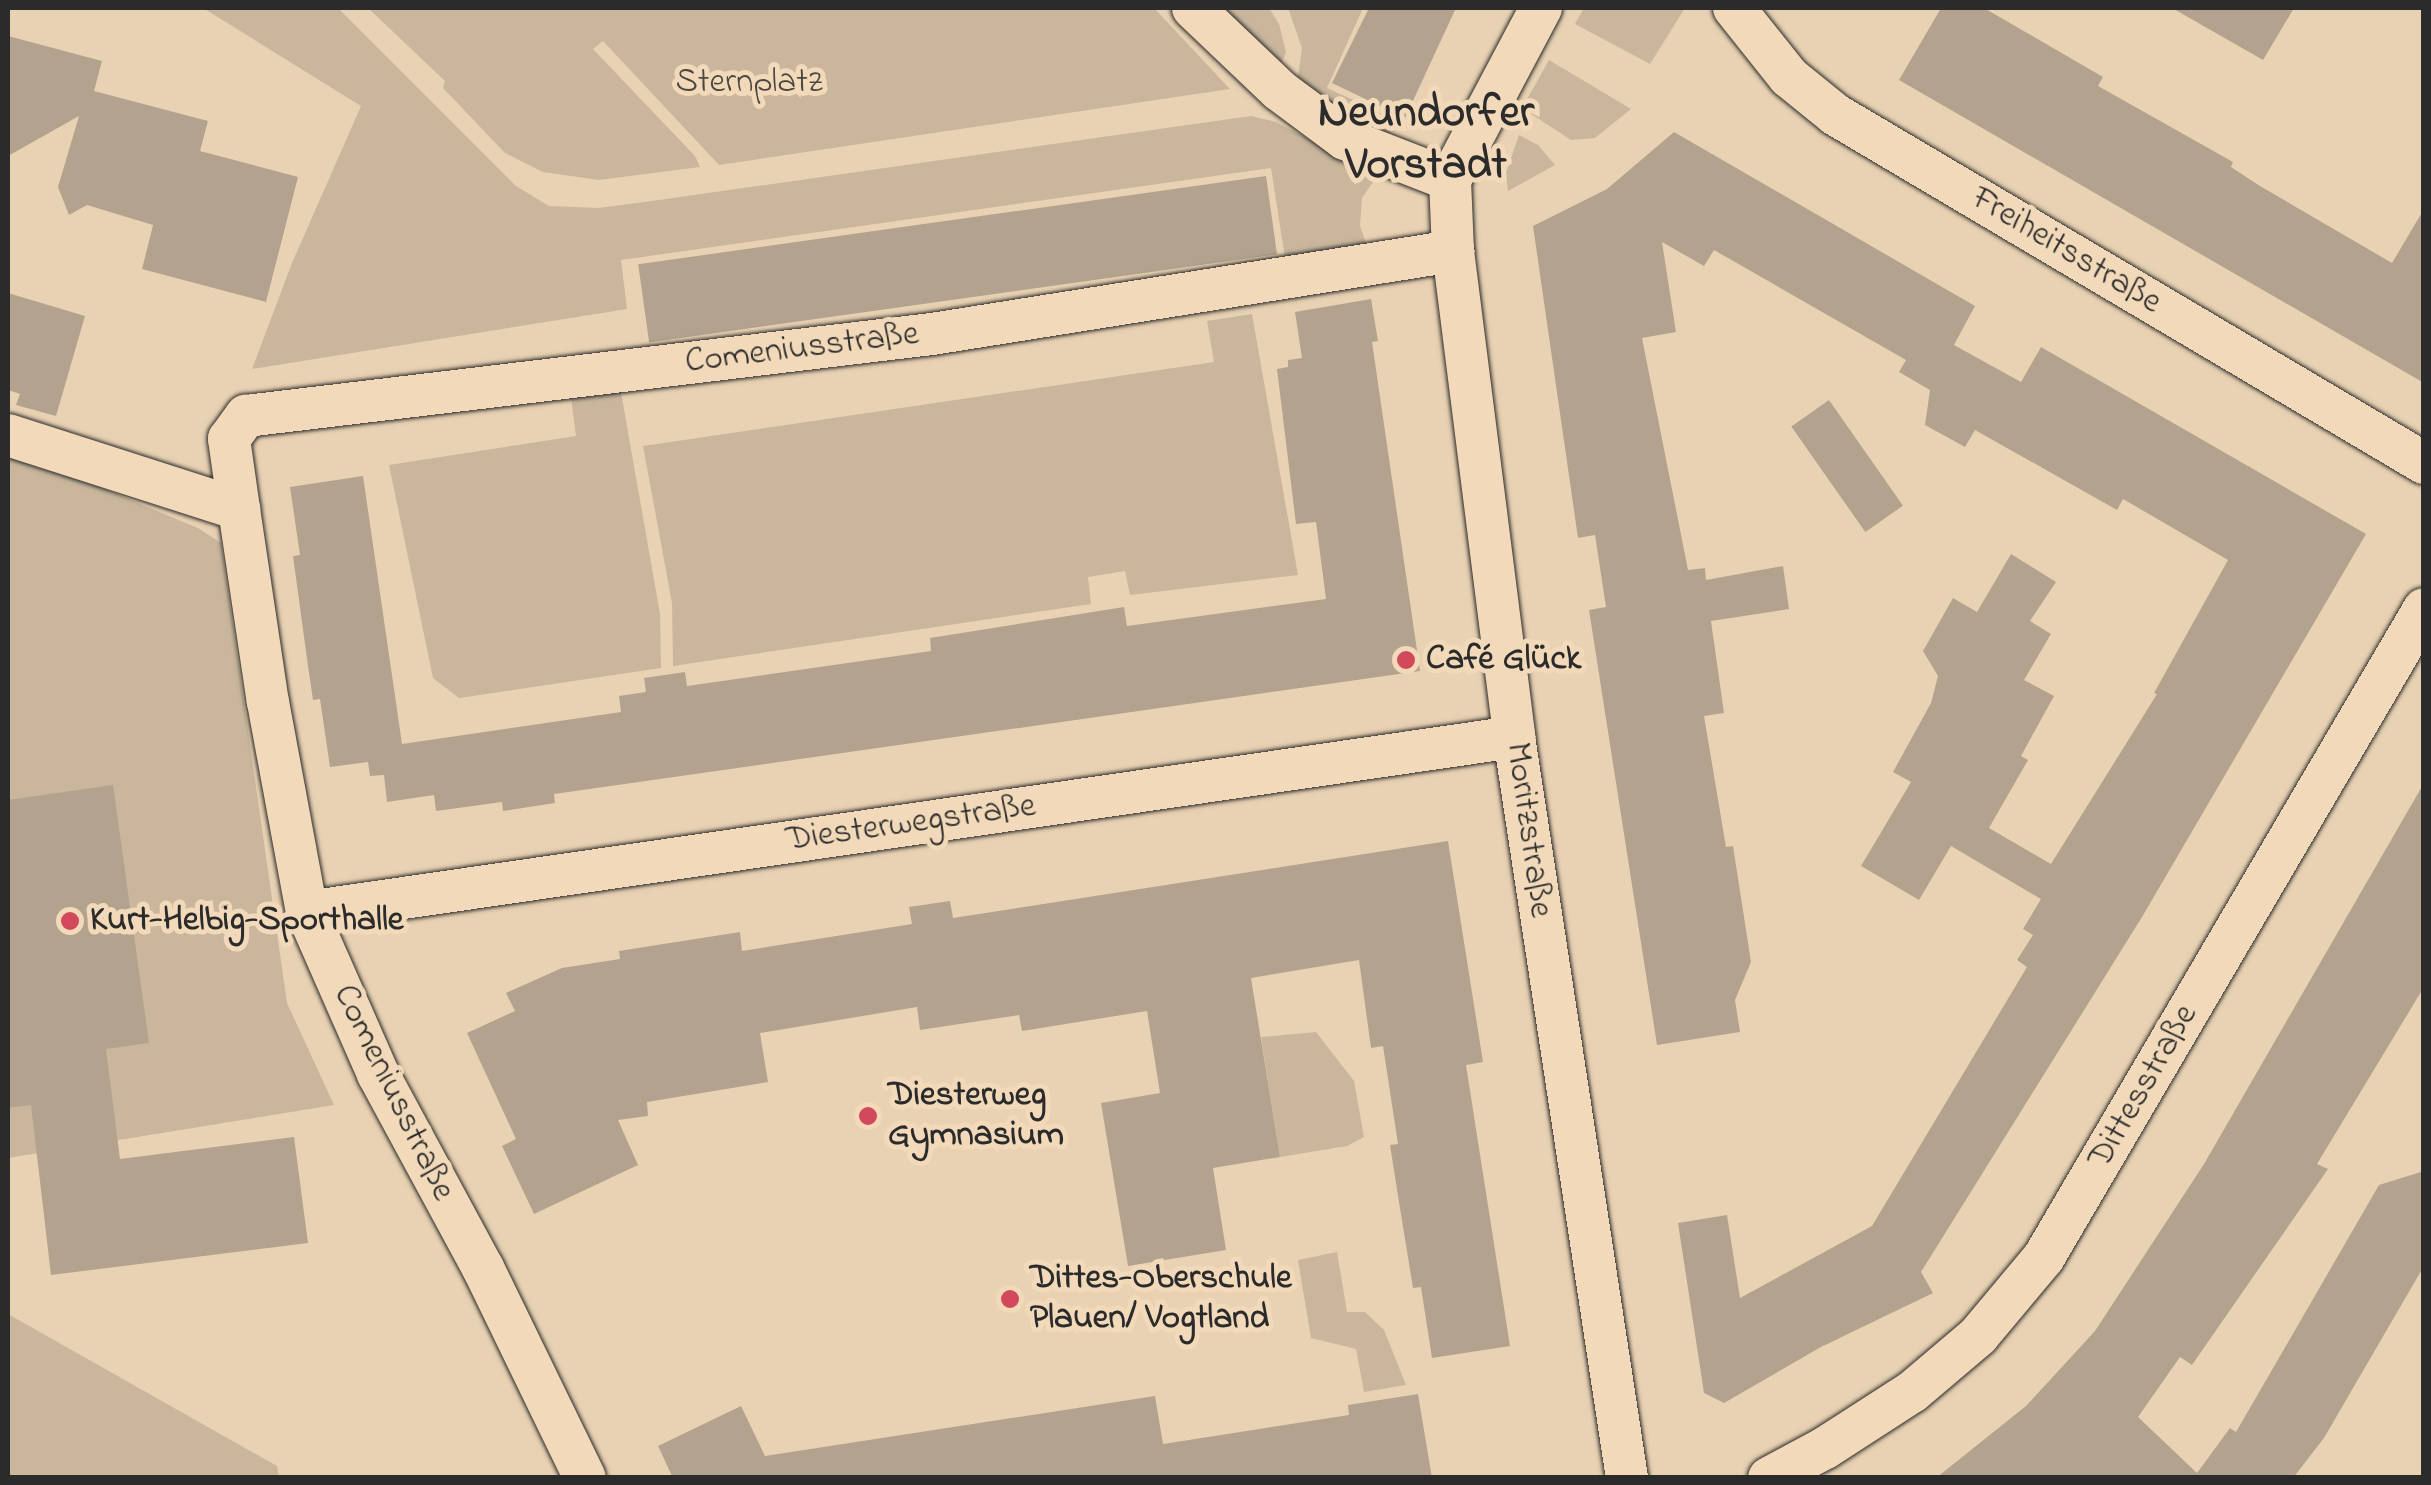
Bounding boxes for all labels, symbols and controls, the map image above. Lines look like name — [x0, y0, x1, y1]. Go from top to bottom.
park label: Sternplatz — [675, 62, 823, 104]
district label: Neundorfer Vorstadt — [1318, 88, 1534, 194]
street label: Freiheitsstraße — [1963, 178, 2169, 324]
street label: Comeniusstraße — [683, 314, 921, 384]
place label: Café Glück — [1426, 639, 1581, 681]
marker: Café Glück — [1395, 649, 1417, 671]
street label: Moritzstraße — [1495, 740, 1561, 920]
street label: Diesterwegstraße — [784, 786, 1038, 862]
place label: Kurt-Helbig-Sporthalle — [90, 900, 403, 942]
marker: Kurt-Helbig-Sporthalle — [59, 910, 81, 932]
street label: Comeniusstraße — [323, 978, 463, 1208]
street label: Dittesstraße — [2080, 998, 2208, 1176]
place label: Diesterweg Gymnasium — [888, 1075, 1064, 1157]
marker: Diesterweg Gymnasium — [857, 1105, 879, 1127]
place label: Dittes-Oberschule Plauen/ Vogtland — [1030, 1258, 1292, 1340]
marker: Dittes-Oberschule Plauen/ Vogtland — [999, 1288, 1021, 1310]

